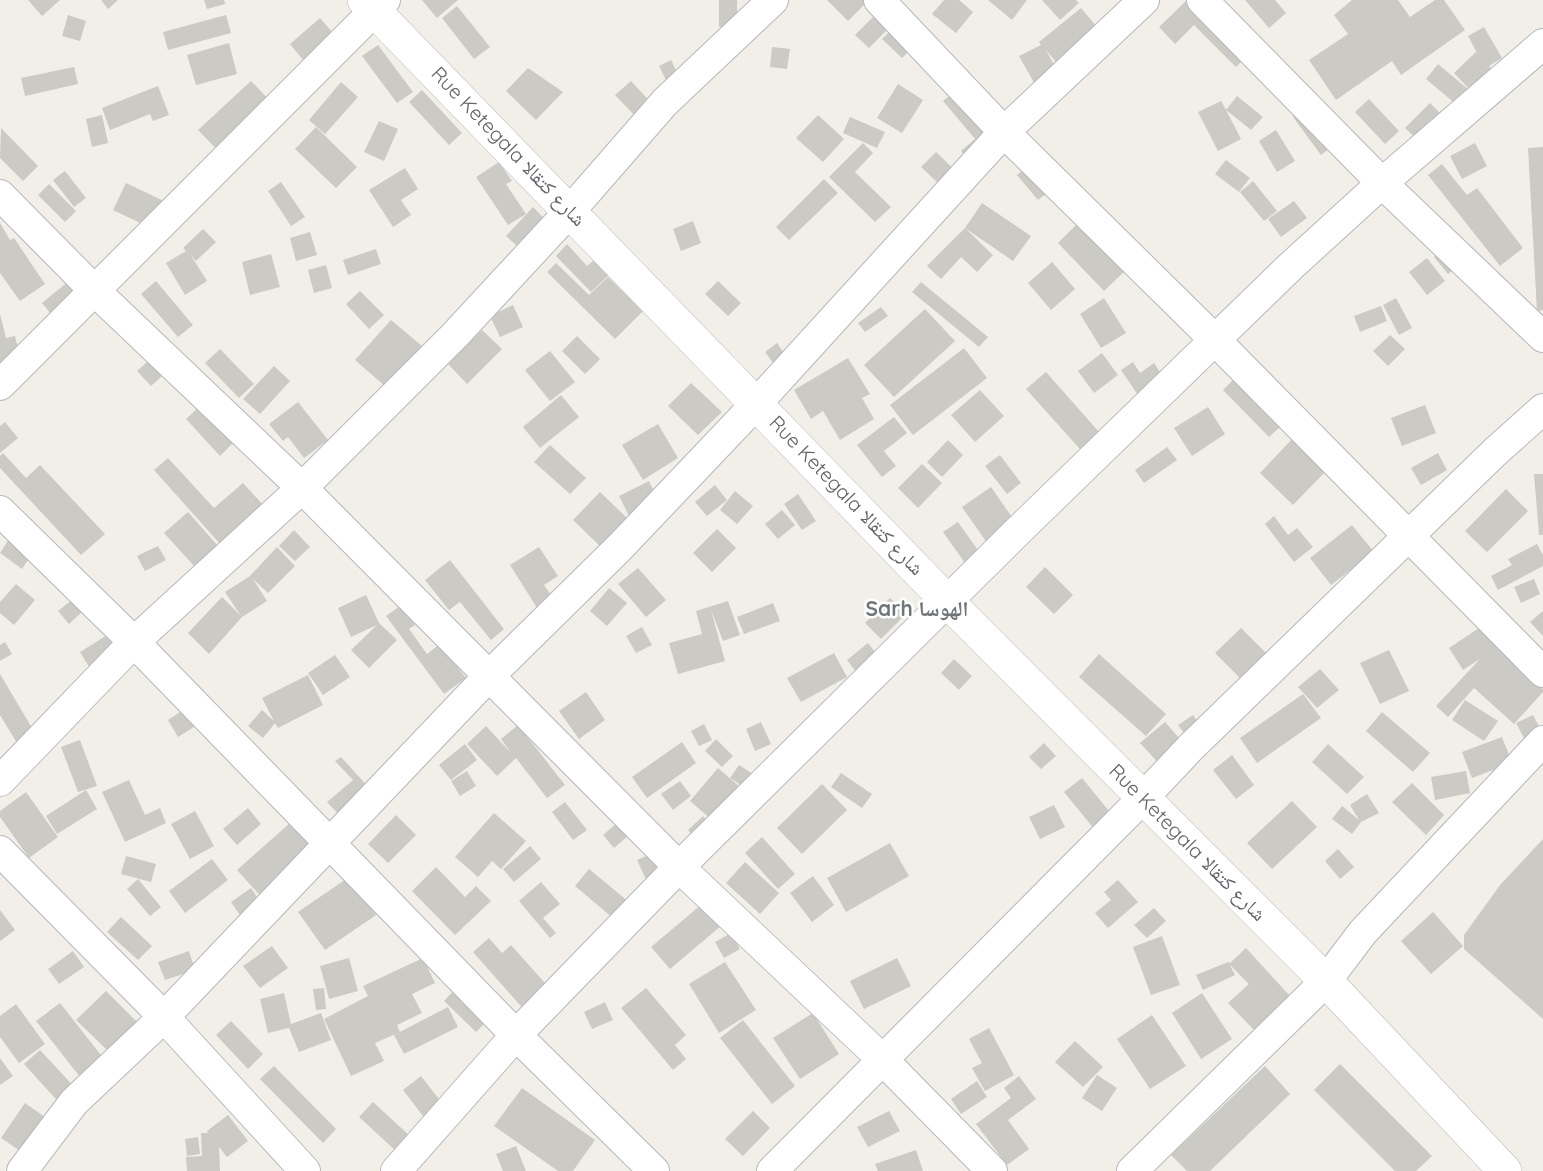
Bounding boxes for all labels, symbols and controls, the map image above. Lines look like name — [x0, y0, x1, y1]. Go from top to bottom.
street label: Rue Ketegala شارع كتقالا — [426, 62, 590, 232]
street label: Rue Ketegala شارع كتقالا — [764, 411, 928, 581]
district label: Sarh الهوسا — [866, 597, 968, 623]
street label: Rue Ketegala شارع كتقالا — [1103, 759, 1271, 927]

